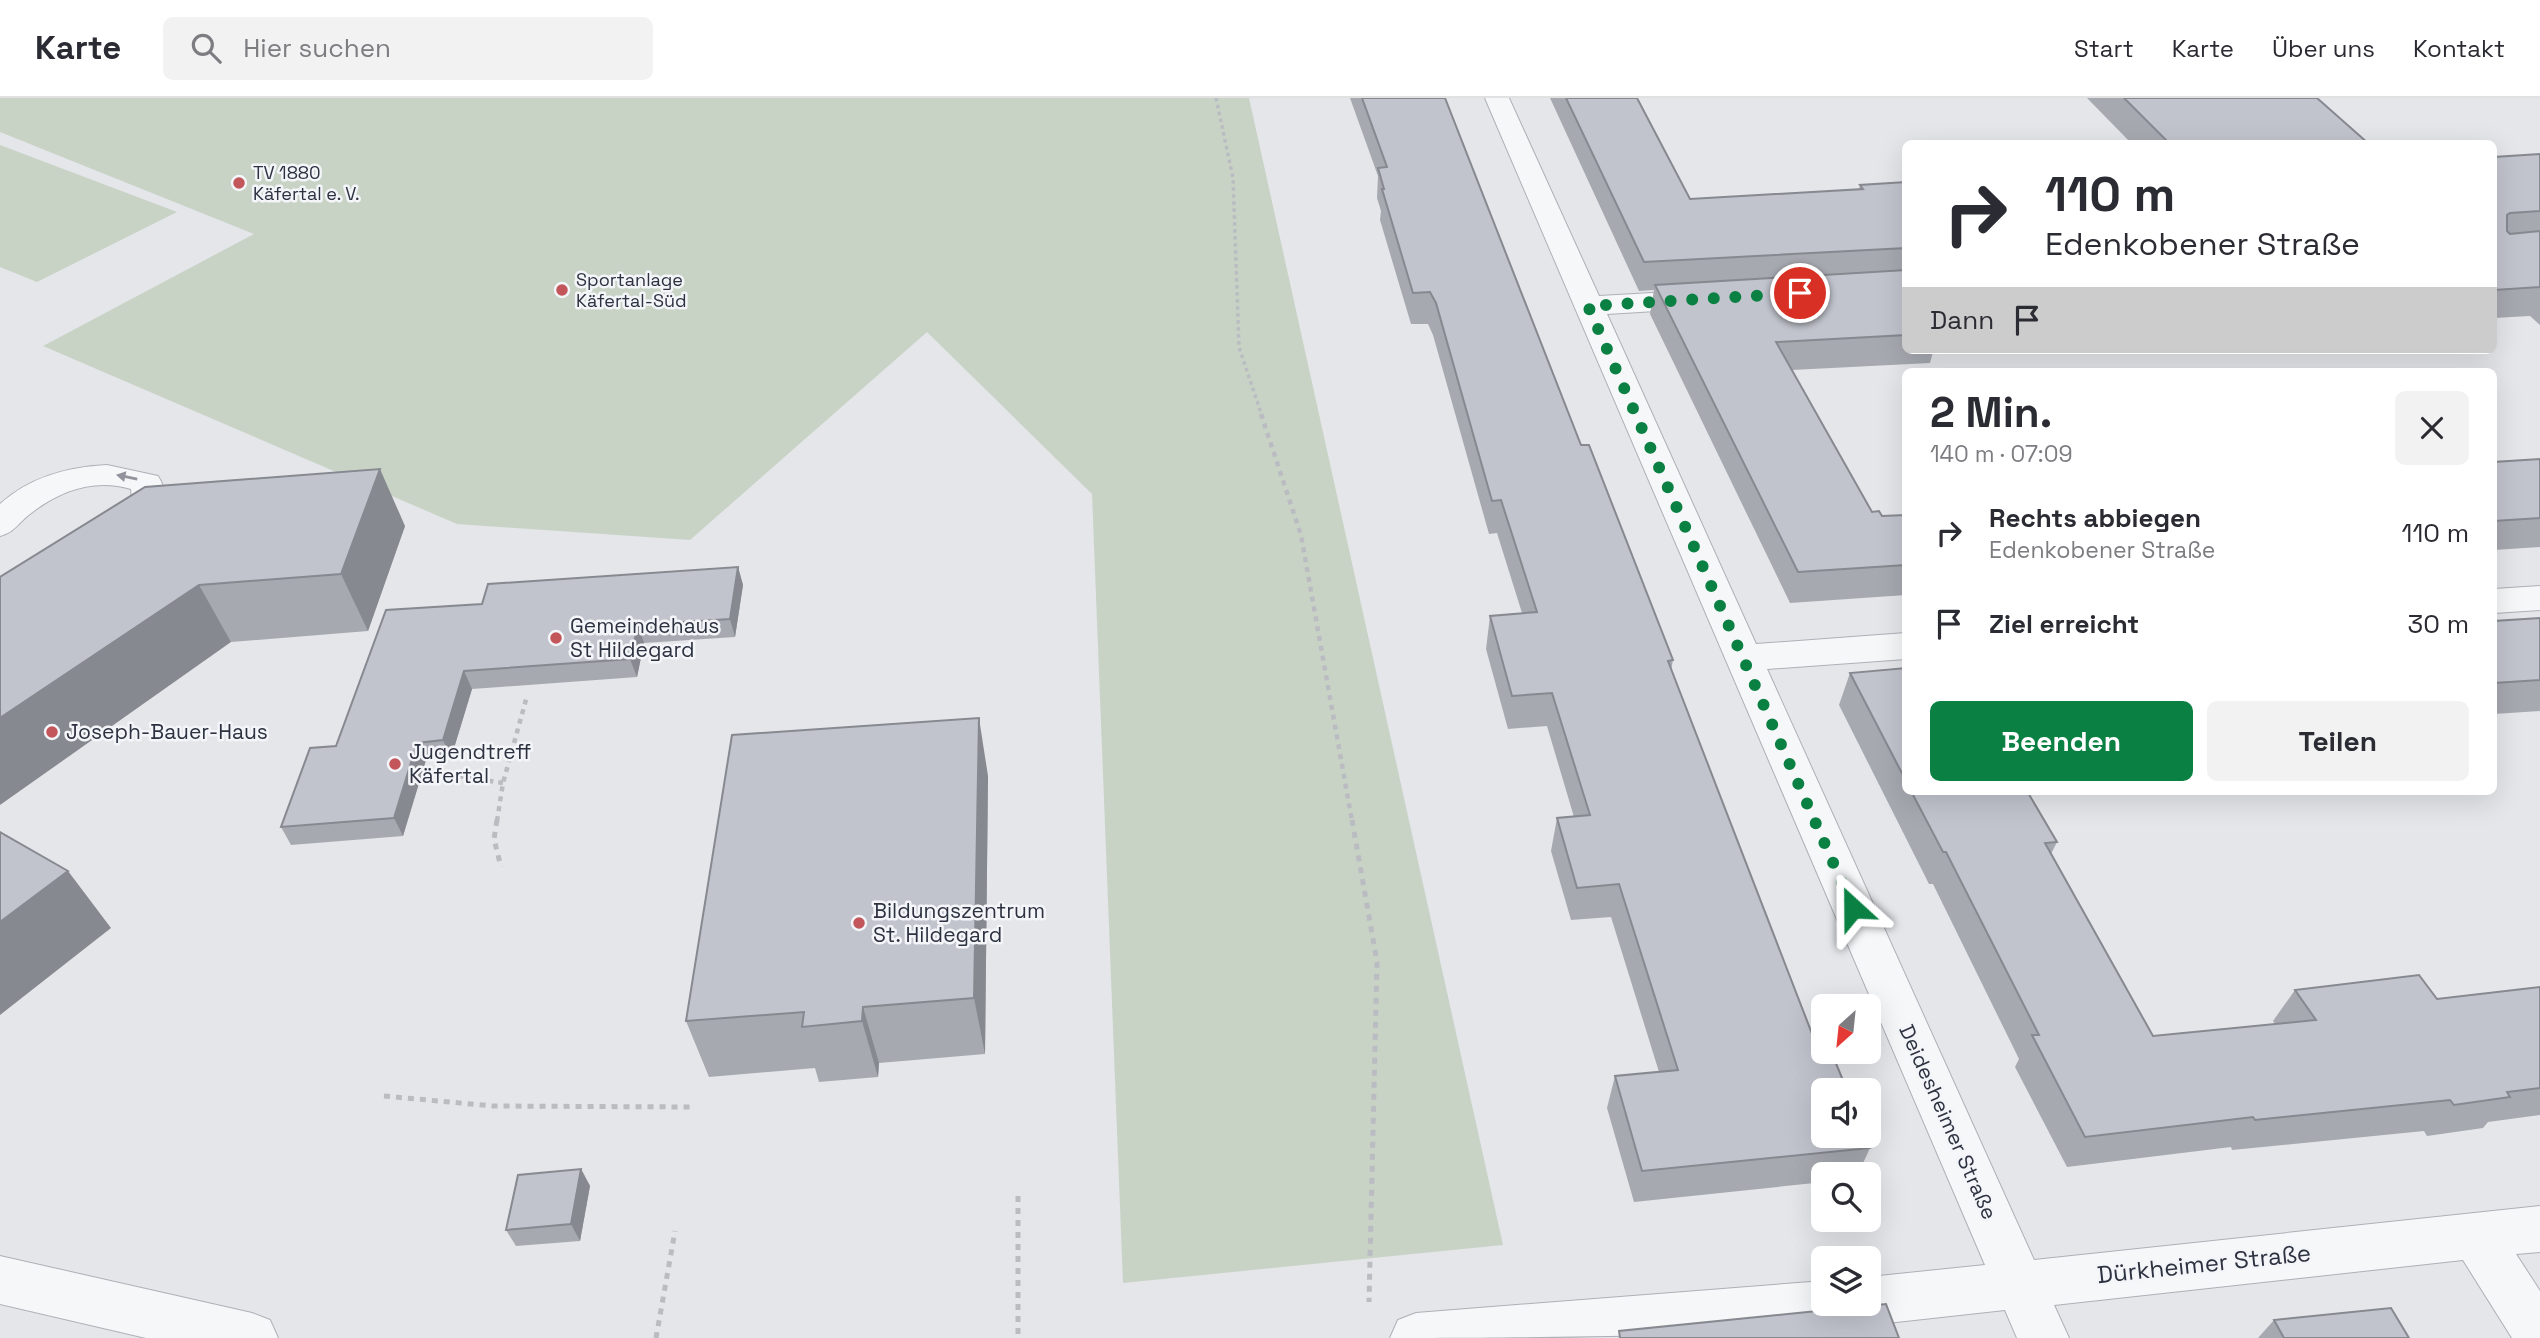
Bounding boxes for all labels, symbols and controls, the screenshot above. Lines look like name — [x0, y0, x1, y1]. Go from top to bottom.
search box — [163, 17, 653, 80]
text: Karte — [35, 27, 121, 69]
icon: search — [187, 29, 225, 67]
text: Hier suchen — [243, 31, 391, 65]
text: Start — [2074, 33, 2134, 64]
text: Karte — [2172, 33, 2234, 64]
text: Über uns — [2272, 33, 2375, 64]
text: Kontakt — [2413, 33, 2505, 64]
place label: TV 1880 Käfertal e. V. — [253, 161, 360, 205]
text: 110 m — [2045, 163, 2175, 225]
icon: right — [1930, 168, 2021, 259]
marker: TV 1880 Käfertal e. V. — [231, 175, 247, 191]
text: Edenkobener Straße — [2045, 224, 2360, 264]
pin — [1770, 263, 1830, 323]
place label: Sportanlage Käfertal-Süd — [576, 268, 687, 312]
icon: arrive — [1781, 274, 1819, 312]
marker: Sportanlage Käfertal-Süd — [554, 282, 570, 298]
icon: arrive — [2008, 301, 2046, 339]
text: Dann — [1930, 303, 1994, 337]
text: 2 Min. — [1930, 386, 2052, 439]
button: close — [2395, 391, 2469, 465]
text: 140 m · 07:09 — [1930, 439, 2073, 469]
one-way arrow — [116, 472, 138, 483]
text: Rechts abbiegen — [1989, 501, 2201, 535]
icon: right — [1930, 514, 1968, 552]
text: 110 m — [2402, 516, 2469, 550]
text: Edenkobener Straße — [1989, 535, 2215, 565]
icon: arrive — [1930, 605, 1968, 643]
text: Ziel erreicht — [1989, 607, 2139, 641]
text: 30 m — [2408, 607, 2469, 641]
place label: Gemeindehaus St Hildegard — [570, 612, 719, 663]
marker: Gemeindehaus St Hildegard — [548, 630, 564, 646]
button: Beenden — [1930, 701, 2193, 781]
button: Teilen — [2207, 701, 2469, 781]
place label: Joseph-Bauer-Haus — [66, 718, 268, 745]
marker: Joseph-Bauer-Haus — [44, 724, 60, 740]
place label: Jugendtreff Käfertal — [409, 738, 531, 789]
marker: Jugendtreff Käfertal — [387, 756, 403, 772]
position arrow — [1816, 871, 1890, 945]
place label: Bildungszentrum St. Hildegard — [873, 897, 1045, 948]
marker: Bildungszentrum St. Hildegard — [851, 915, 867, 931]
north arrow — [1811, 994, 1881, 1064]
map controls — [1811, 994, 1881, 1316]
street label: Deidesheimer Straße — [1893, 1020, 2004, 1223]
button: sound — [1811, 1078, 1881, 1148]
button: search — [1811, 1162, 1881, 1232]
street label: Dürkheimer Straße — [2095, 1237, 2312, 1290]
button: layers — [1811, 1246, 1881, 1316]

